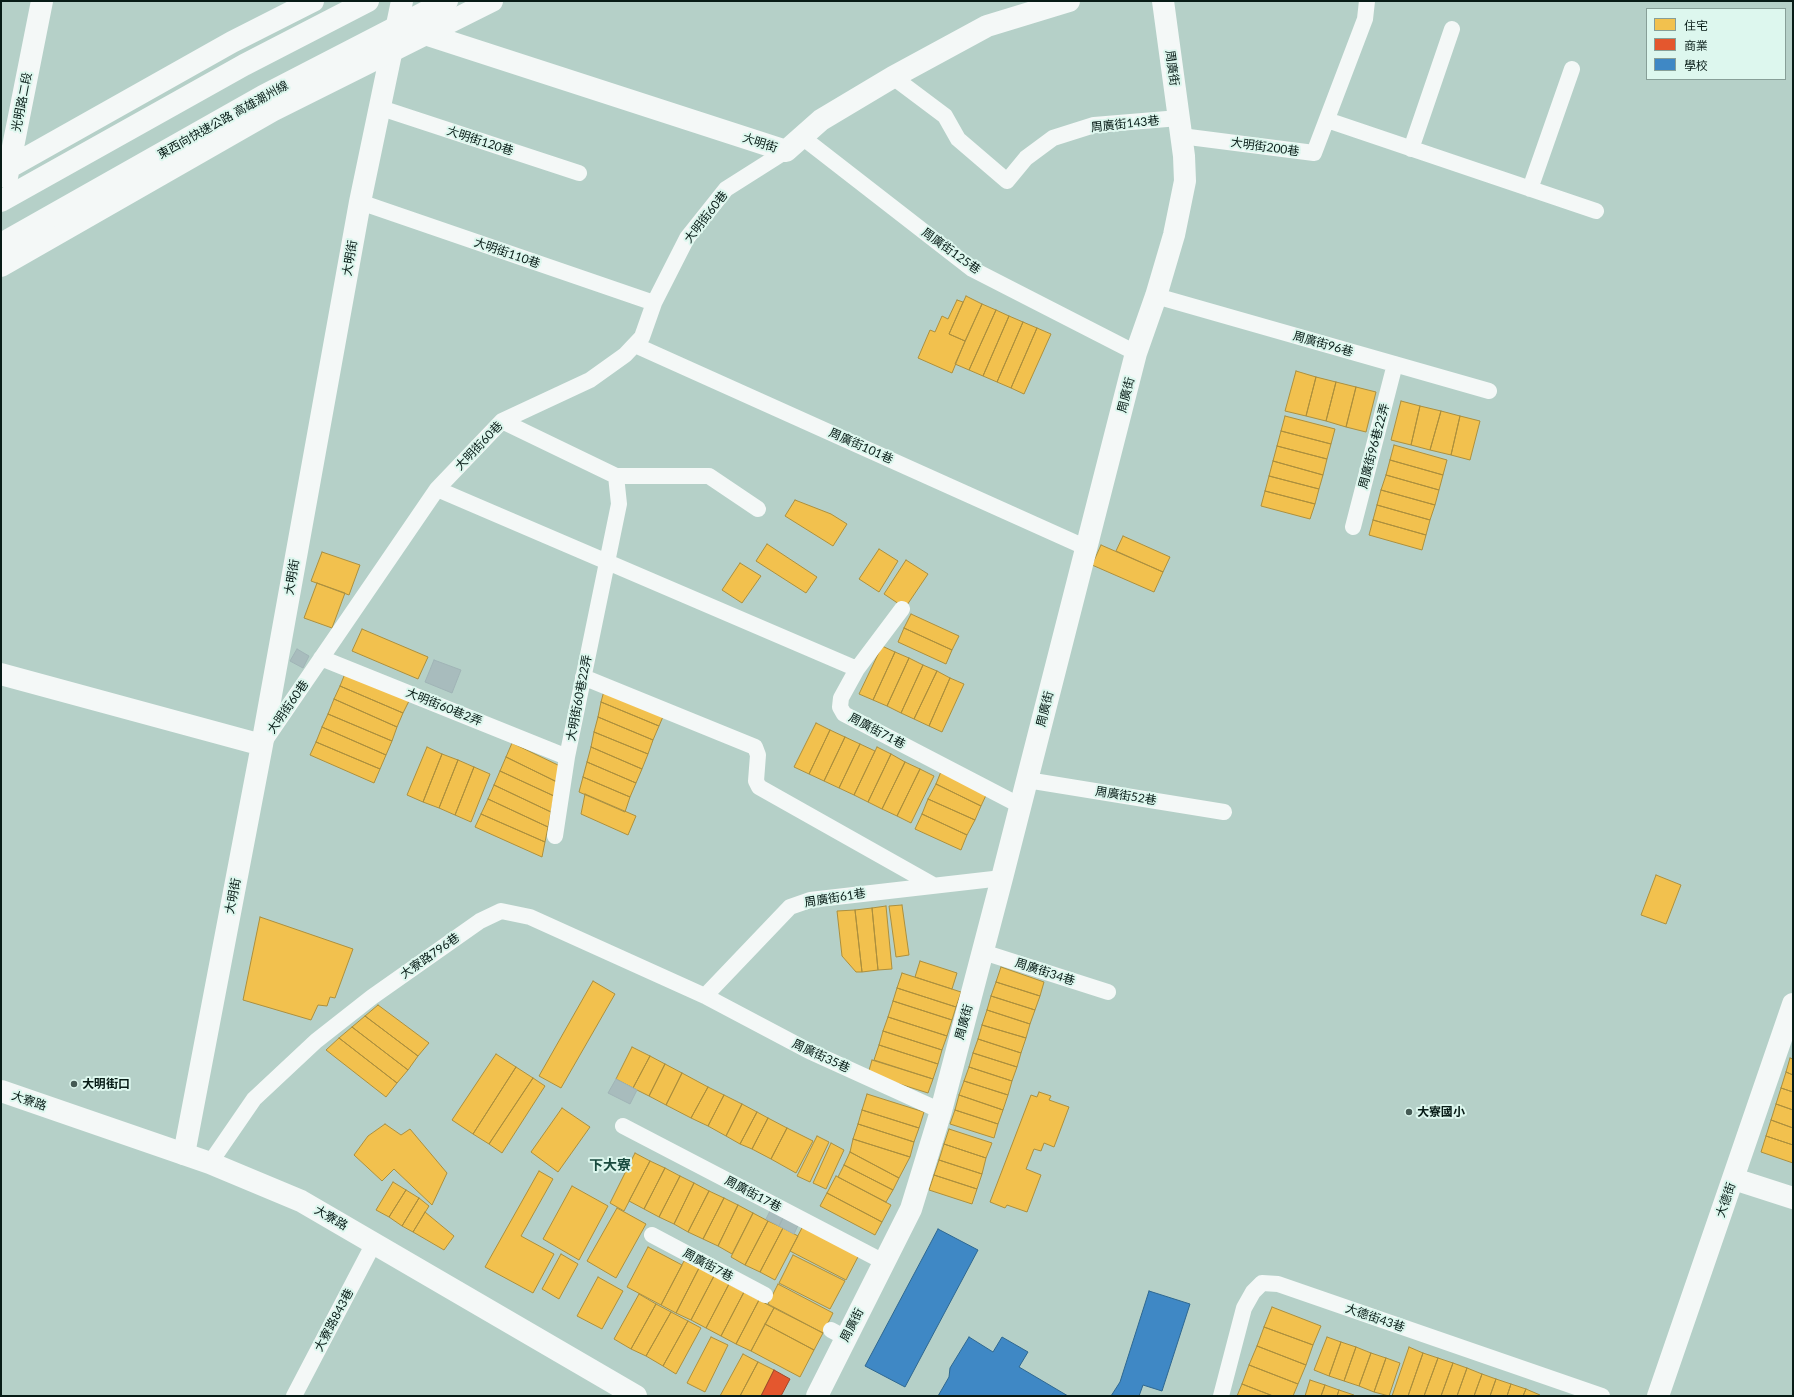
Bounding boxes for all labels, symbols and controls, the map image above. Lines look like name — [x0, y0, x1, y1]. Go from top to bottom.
legend — [1646, 8, 1786, 80]
text: 住宅 — [1684, 18, 1708, 33]
text: 商業 — [1684, 38, 1708, 53]
street label: 周廣街 — [1162, 49, 1182, 87]
text: 學校 — [1684, 58, 1708, 73]
street label: 光明路二段 — [9, 71, 35, 133]
street label: 東西向快速公路 高雄潮州線 — [155, 78, 291, 162]
street label: 周廣街143巷 — [1090, 113, 1160, 135]
street label: 大明街120巷 — [445, 124, 515, 158]
street label: 大明街 — [741, 131, 779, 155]
street label: 大明街200巷 — [1230, 135, 1300, 159]
street label: 大明街60巷 — [681, 188, 731, 246]
street label: 周廣街125巷 — [919, 225, 983, 277]
street label: 大明街110巷 — [472, 235, 542, 271]
street label: 大明街 — [340, 239, 360, 277]
street label: 周廣街96巷 — [1291, 329, 1355, 359]
street label: 周廣街 — [1115, 376, 1137, 414]
street label: 周廣街96巷22弄 — [1356, 402, 1392, 490]
street label: 大明街60巷 — [452, 419, 506, 473]
street label: 周廣街101巷 — [827, 425, 895, 467]
street label: 大明街 — [282, 558, 302, 596]
street label: 大明街60巷22弄 — [564, 654, 594, 742]
street label: 大明街60巷 — [264, 678, 312, 736]
street label: 大明街60巷2弄 — [404, 685, 484, 729]
street label: 周廣街 — [1034, 690, 1056, 728]
street label: 周廣街71巷 — [846, 710, 908, 752]
street label: 周廣街52巷 — [1094, 784, 1158, 808]
street label: 大明街 — [222, 877, 244, 915]
street label: 周廣街61巷 — [803, 886, 867, 910]
street label: 大寮路796巷 — [398, 930, 462, 982]
street label: 周廣街34巷 — [1013, 956, 1077, 988]
street label: 周廣街 — [952, 1003, 976, 1041]
street label: 周廣街35巷 — [790, 1036, 852, 1076]
place label: 大明街口 — [82, 1077, 130, 1091]
marker: 大明街口 — [69, 1079, 79, 1089]
street label: 大寮路 — [10, 1088, 48, 1114]
place label: 大寮國小 — [1417, 1105, 1465, 1119]
marker: 大寮國小 — [1404, 1107, 1414, 1117]
district label: 下大寮 — [589, 1157, 631, 1173]
street label: 周廣街17巷 — [722, 1173, 784, 1215]
street label: 大德街 — [1713, 1181, 1739, 1219]
street label: 大寮路 — [312, 1203, 350, 1233]
street label: 周廣街7巷 — [680, 1246, 736, 1284]
street label: 大寮路843巷 — [311, 1286, 357, 1354]
street label: 大德街43巷 — [1343, 1301, 1407, 1335]
street label: 周廣街 — [837, 1306, 867, 1344]

